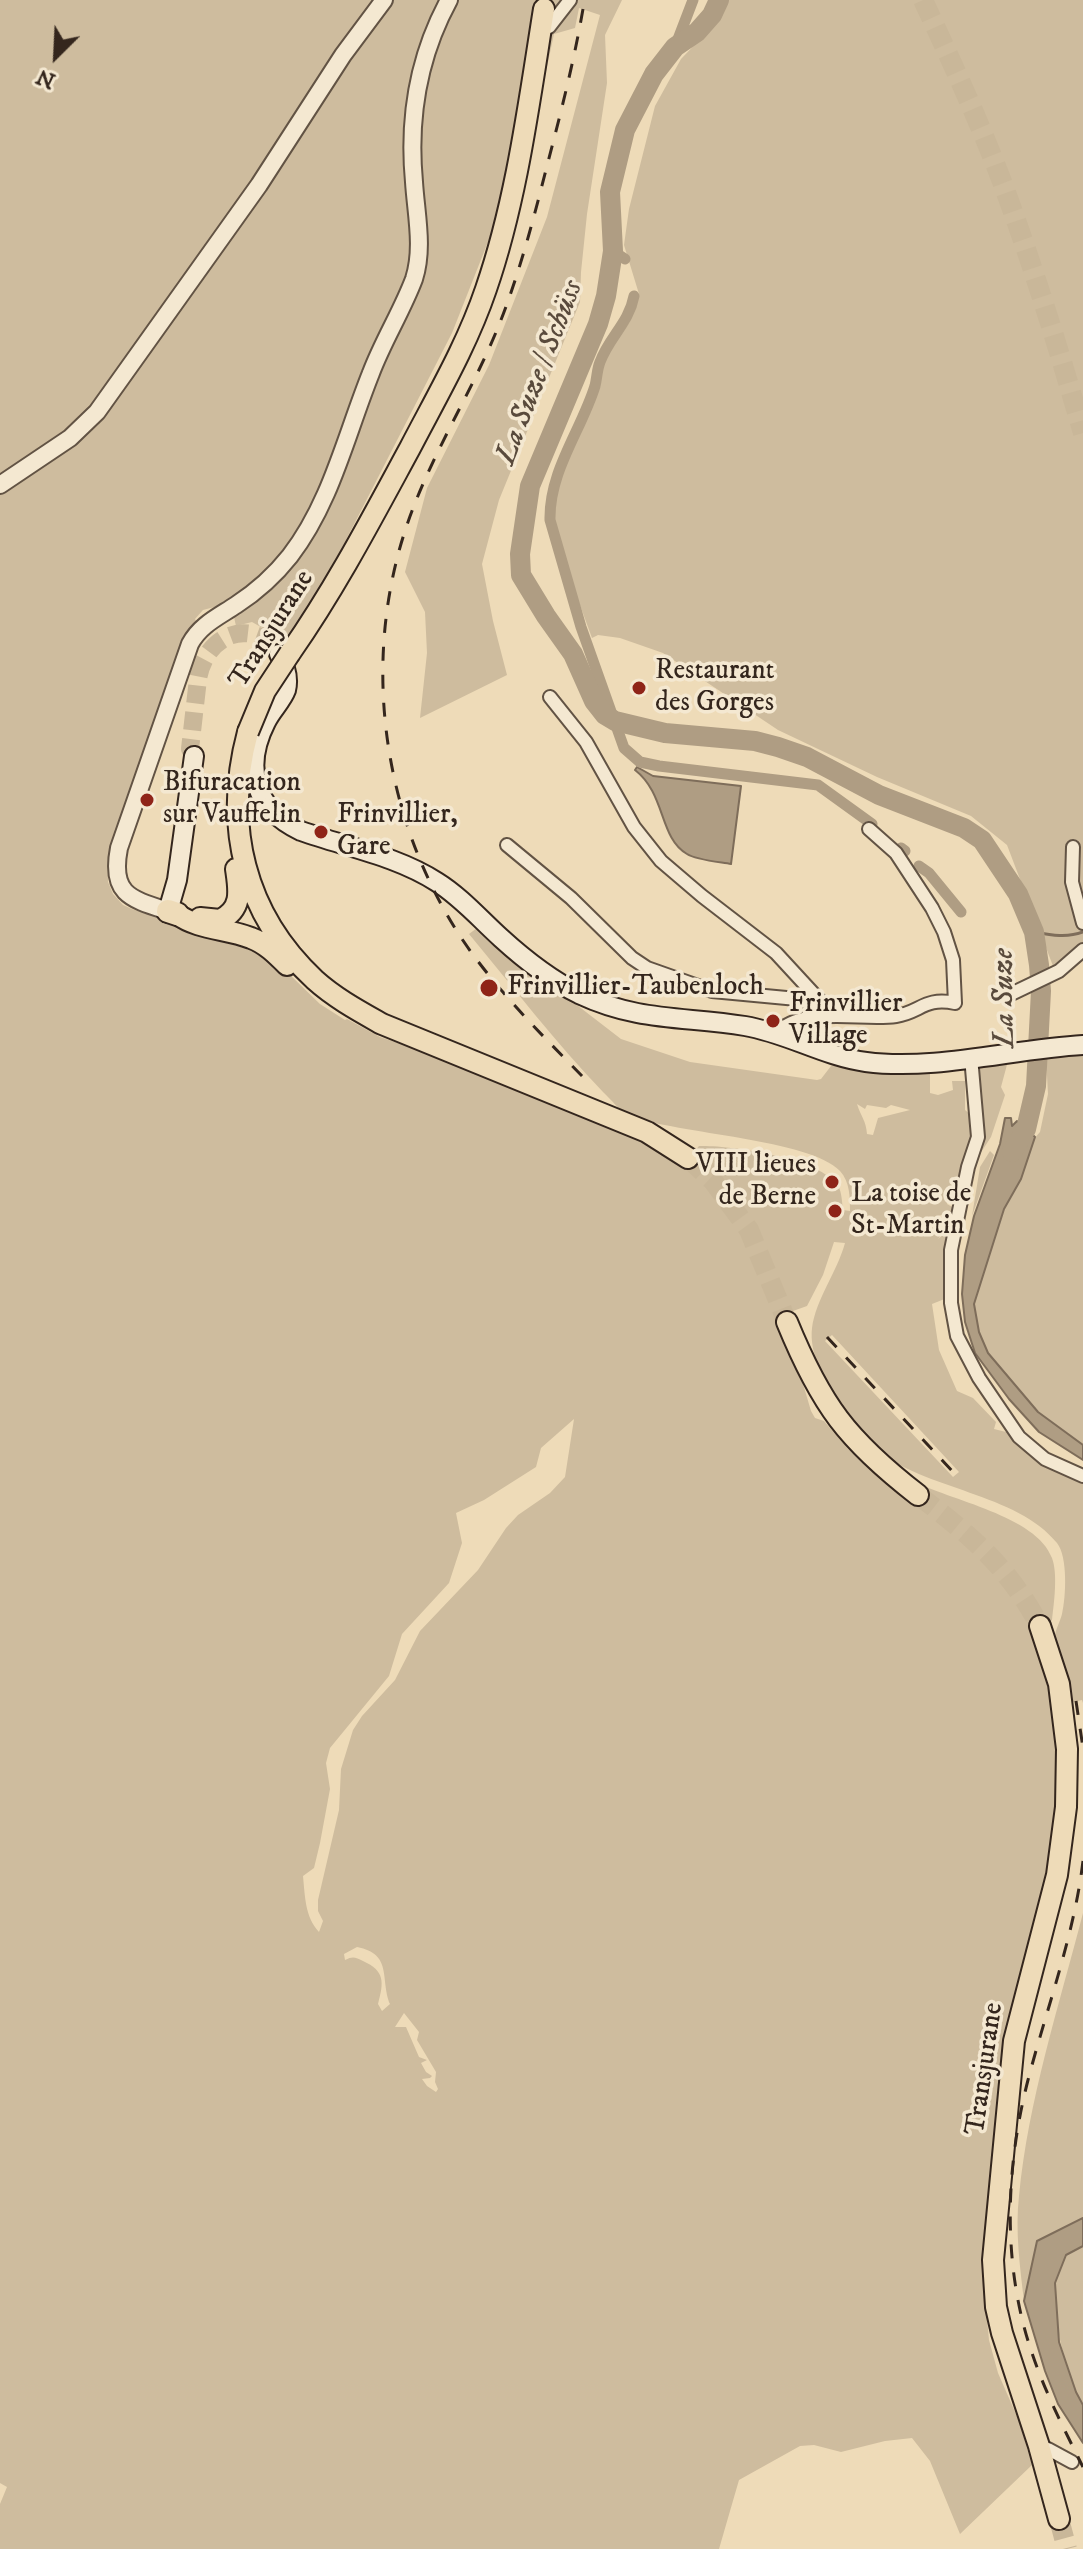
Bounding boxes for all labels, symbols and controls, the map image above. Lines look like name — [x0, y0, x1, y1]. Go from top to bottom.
north arrow — [16, 16, 96, 96]
text: N — [32, 62, 60, 94]
water label: La Suze / Schüss — [489, 276, 593, 470]
street label: Transjurane — [223, 565, 323, 695]
place label: Restaurant des Gorges — [655, 655, 775, 721]
marker: Restaurant des Gorges — [630, 679, 648, 697]
place label: Bifuracation sur Vauffelin — [163, 767, 301, 833]
marker: Bifuracation sur Vauffelin — [138, 791, 156, 809]
place label: Frinvillier, Gare — [337, 799, 458, 865]
marker: Frinvillier, Gare — [312, 823, 330, 841]
water label: La Suze — [987, 948, 1025, 1048]
place label: Frinvillier-Taubenloch — [507, 971, 764, 1005]
marker: Frinvillier-Taubenloch — [478, 977, 500, 999]
place label: Frinvillier Village — [789, 988, 903, 1054]
marker: Frinvillier Village — [764, 1012, 782, 1030]
place label: VIII lieues de Berne — [696, 1149, 816, 1215]
marker: VIII lieues de Berne — [823, 1173, 841, 1191]
place label: La toise de St-Martin — [851, 1178, 971, 1244]
marker: La toise de St-Martin — [826, 1202, 844, 1220]
street label: Transjurane — [960, 2001, 1012, 2137]

